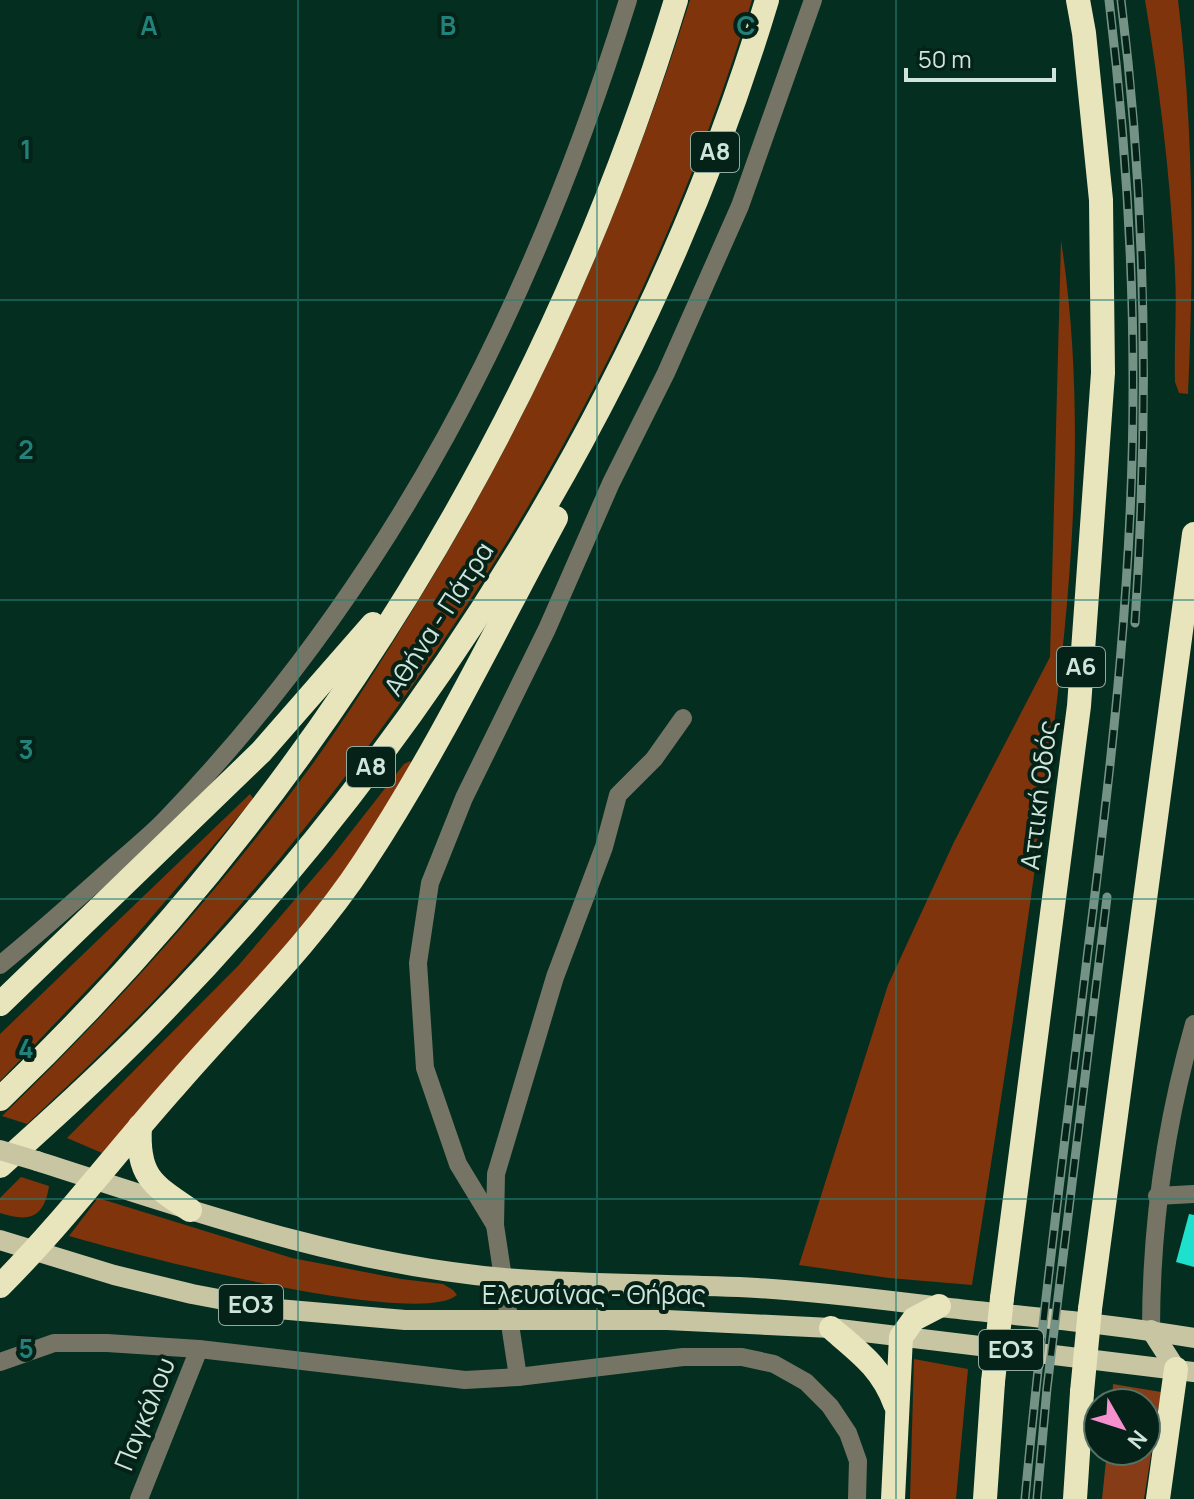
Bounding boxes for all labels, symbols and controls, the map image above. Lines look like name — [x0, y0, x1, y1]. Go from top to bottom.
text: A — [140, 7, 158, 43]
text: B — [440, 7, 456, 43]
text: C — [736, 7, 756, 43]
scale bar — [906, 32, 1054, 82]
text: 50 m — [918, 42, 972, 75]
text: 1 — [20, 131, 32, 167]
road number: Α8 — [691, 132, 739, 172]
text: 2 — [18, 431, 34, 467]
street label: Αθήνα - Πάτρα — [375, 534, 501, 702]
road number: Α6 — [1057, 647, 1105, 687]
street label: Αττική Οδός — [1011, 718, 1065, 872]
text: 3 — [18, 731, 34, 767]
road number: Α8 — [347, 747, 395, 787]
text: 4 — [18, 1030, 34, 1066]
street label: Ελευσίνας - Θήβας — [482, 1276, 706, 1312]
road number: ΕΟ3 — [219, 1285, 283, 1325]
text: 5 — [18, 1330, 34, 1366]
road number: ΕΟ3 — [979, 1330, 1043, 1370]
street label: Παγκάλου — [105, 1352, 183, 1476]
north arrow — [1082, 1387, 1162, 1467]
text: N — [1121, 1424, 1154, 1455]

